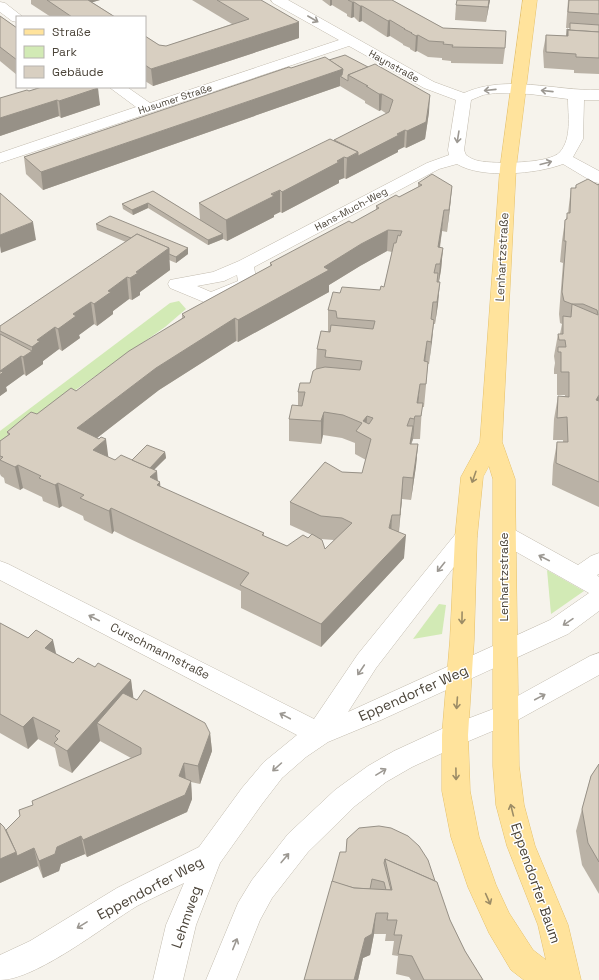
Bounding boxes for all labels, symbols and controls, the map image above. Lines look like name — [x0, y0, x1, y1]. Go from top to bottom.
legend — [16, 16, 146, 88]
one-way arrow — [307, 16, 319, 24]
text: Straße — [52, 24, 91, 40]
text: Park — [52, 44, 77, 60]
street label: Haynstraße — [366, 47, 422, 85]
text: Gebäude — [52, 64, 104, 80]
street label: Husumer Straße — [136, 81, 214, 117]
one-way arrow — [484, 86, 497, 94]
one-way arrow — [541, 87, 554, 95]
one-way arrow — [454, 130, 462, 143]
one-way arrow — [539, 159, 552, 166]
street label: Hans-Much-Weg — [312, 184, 390, 234]
street label: Lenhartzstraße — [492, 212, 512, 302]
one-way arrow — [469, 470, 477, 482]
street label: Lenhartzstraße — [496, 532, 512, 622]
one-way arrow — [538, 554, 550, 561]
one-way arrow — [437, 562, 445, 573]
one-way arrow — [458, 611, 466, 624]
one-way arrow — [88, 614, 100, 621]
one-way arrow — [562, 617, 573, 626]
street label: Curschmannstraße — [107, 619, 213, 683]
street label: Eppendorfer Weg — [355, 661, 471, 725]
one-way arrow — [357, 664, 365, 675]
one-way arrow — [533, 692, 545, 700]
one-way arrow — [453, 696, 461, 709]
one-way arrow — [279, 711, 291, 719]
one-way arrow — [272, 762, 283, 771]
one-way arrow — [375, 767, 387, 775]
one-way arrow — [452, 767, 459, 780]
one-way arrow — [508, 804, 515, 817]
street label: Eppendorfer Baum — [507, 820, 565, 946]
street label: Eppendorfer Weg — [94, 852, 206, 924]
one-way arrow — [281, 853, 290, 864]
street label: Lehmweg — [167, 883, 205, 951]
one-way arrow — [484, 892, 492, 904]
one-way arrow — [76, 921, 88, 929]
one-way arrow — [232, 938, 239, 950]

